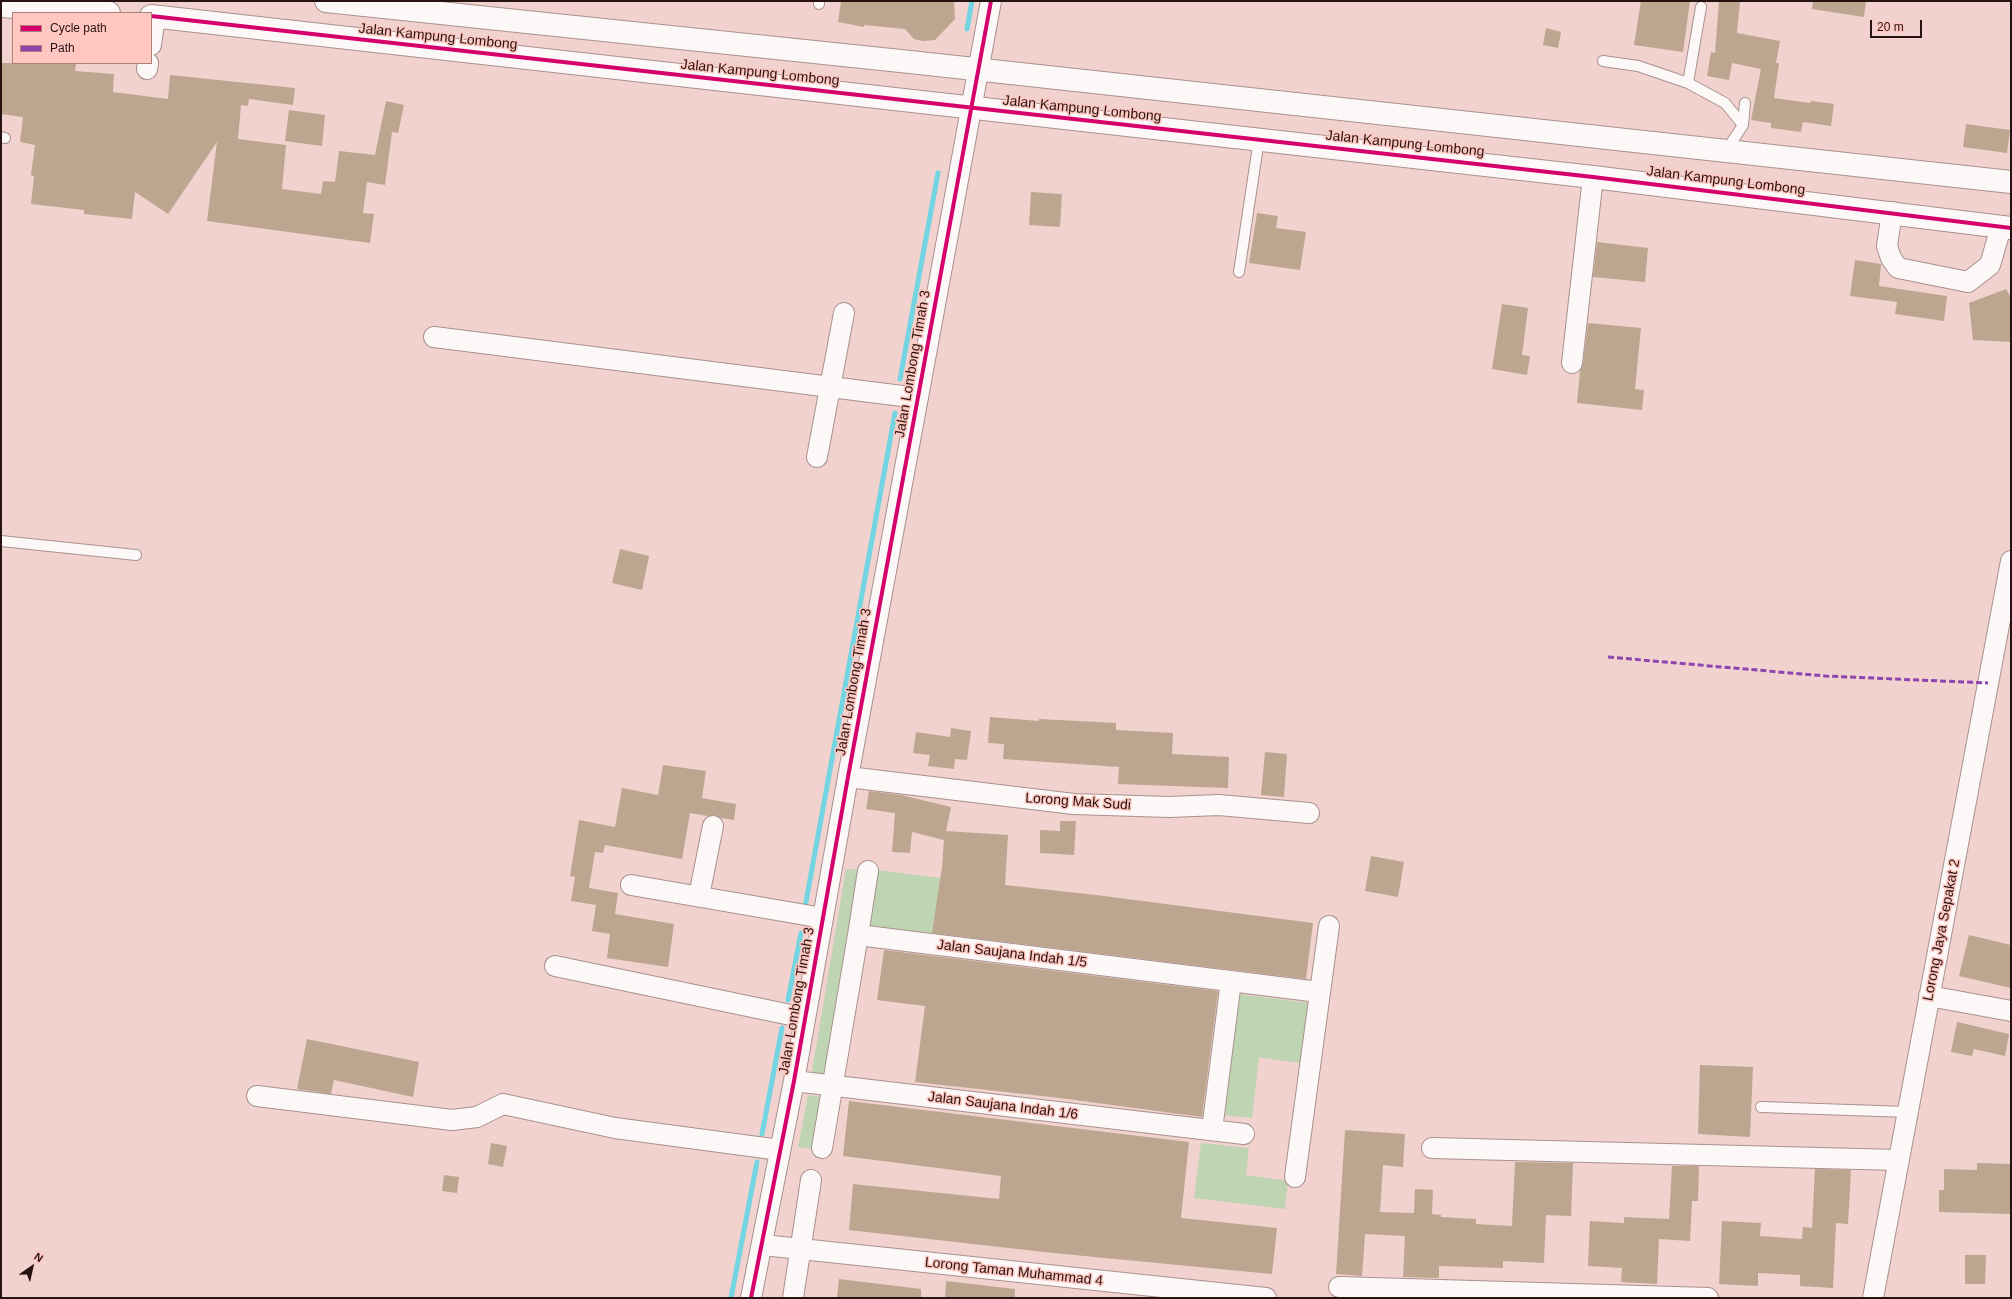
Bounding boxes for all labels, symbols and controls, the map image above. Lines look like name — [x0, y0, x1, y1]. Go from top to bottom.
legend — [12, 12, 152, 64]
scale bar — [1872, 12, 1924, 38]
street label: Jalan Kampung Lombong — [358, 20, 518, 54]
text: 20 m — [1877, 20, 1904, 34]
text: Cycle path — [50, 21, 107, 35]
text: Path — [50, 41, 75, 55]
street label: Jalan Kampung Lombong — [680, 56, 840, 90]
street label: Jalan Kampung Lombong — [1002, 92, 1162, 126]
street label: Jalan Kampung Lombong — [1325, 127, 1485, 161]
street label: Jalan Kampung Lombong — [1646, 163, 1806, 199]
street label: Jalan Lombong Timah 3 — [892, 289, 934, 439]
street label: Jalan Lombong Timah 3 — [833, 607, 875, 757]
street label: Lorong Mak Sudi — [1025, 790, 1131, 814]
street label: Lorong Jaya Sepakat 2 — [1920, 858, 1964, 1002]
street label: Jalan Lombong Timah 3 — [776, 926, 818, 1076]
street label: Jalan Saujana Indah 1/5 — [936, 936, 1088, 972]
street label: Jalan Saujana Indah 1/6 — [927, 1088, 1079, 1124]
north arrow — [12, 1247, 52, 1287]
text: N — [32, 1250, 45, 1264]
street label: Lorong Taman Muhammad 4 — [924, 1254, 1104, 1290]

